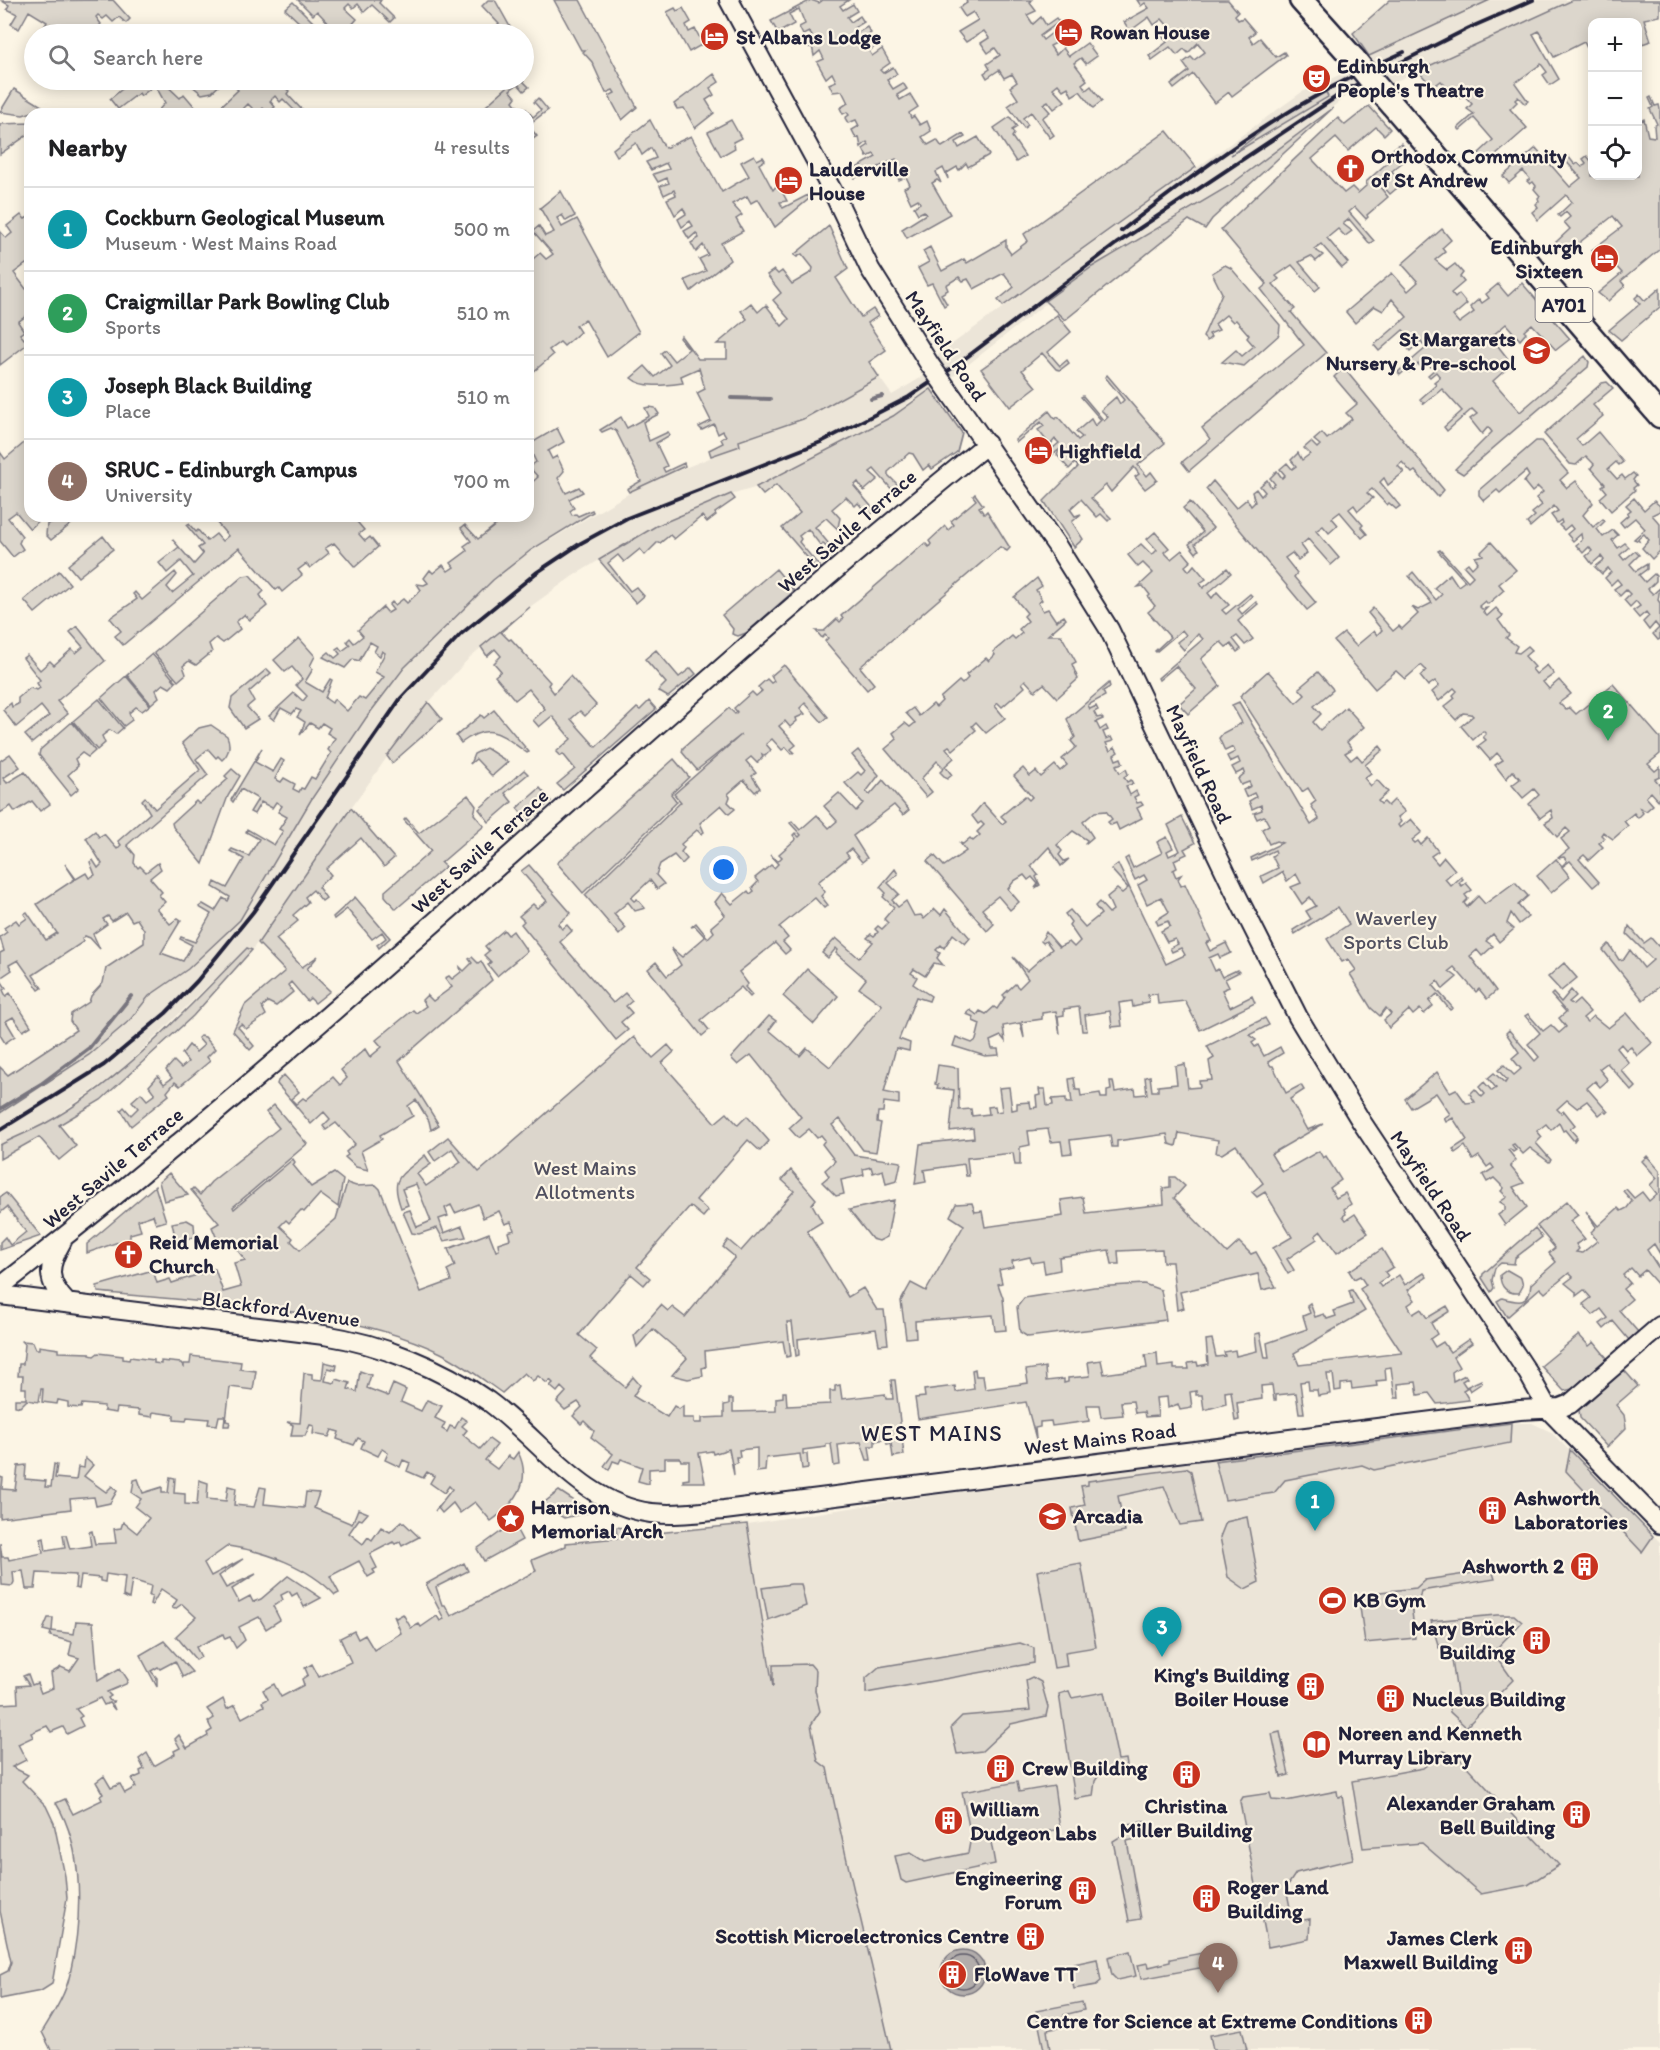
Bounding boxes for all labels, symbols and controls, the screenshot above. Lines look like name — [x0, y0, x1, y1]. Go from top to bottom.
hotel icon: Rowan House — [1053, 16, 1085, 48]
map controls — [1588, 18, 1642, 180]
button: + — [1588, 18, 1642, 72]
place label: Rowan House — [1090, 19, 1210, 44]
hotel icon: St Albans Lodge — [699, 21, 731, 53]
search box — [24, 24, 534, 90]
place label: St Albans Lodge — [736, 24, 881, 50]
icon: search — [45, 41, 78, 74]
text: Search here — [93, 44, 203, 71]
place label: Edinburgh People's Theatre — [1337, 53, 1484, 103]
theatre icon: Edinburgh People's Theatre — [1300, 62, 1332, 94]
button: − — [1588, 72, 1642, 126]
button: locate — [1588, 126, 1642, 180]
text: Nearby — [48, 131, 127, 163]
text: 4 results — [434, 135, 510, 159]
place label: Orthodox Community of St Andrew — [1371, 143, 1567, 192]
church icon: Orthodox Community of St Andrew — [1334, 152, 1366, 184]
place label: Lauderville House — [809, 156, 909, 205]
hotel icon: Lauderville House — [772, 165, 804, 197]
text: Cockburn Geological Museum — [105, 204, 384, 231]
text: 1 — [63, 217, 72, 241]
text: 500 m — [454, 217, 510, 241]
text: Museum · West Mains Road — [105, 231, 337, 255]
place label: Edinburgh Sixteen — [1491, 234, 1584, 283]
hotel icon: Edinburgh Sixteen — [1588, 243, 1620, 275]
street label: Mayfield Road — [900, 286, 993, 406]
text: Craigmillar Park Bowling Club — [105, 288, 390, 315]
road number: A701 — [1536, 288, 1592, 322]
text: 2 — [62, 301, 73, 325]
text: 510 m — [457, 301, 510, 325]
text: Sports — [105, 315, 161, 339]
place label: St Margarets Nursery & Pre-school — [1326, 326, 1517, 376]
school or university icon: St Margarets Nursery & Pre-school — [1521, 335, 1553, 367]
text: Joseph Black Building — [105, 372, 312, 399]
text: 3 — [62, 385, 73, 409]
text: 510 m — [457, 385, 510, 409]
text: Place — [105, 399, 151, 423]
hotel icon: Highfield — [1022, 435, 1054, 467]
place label: Highfield — [1059, 438, 1142, 464]
text: SRUC - Edinburgh Campus — [105, 456, 357, 483]
street label: West Savile Terrace — [772, 464, 921, 598]
text: 4 — [61, 469, 74, 493]
text: 700 m — [454, 469, 510, 493]
text: University — [105, 483, 192, 507]
pin: 2 — [1588, 692, 1628, 741]
street label: Mayfield Road — [1161, 700, 1238, 828]
street label: West Savile Terrace — [406, 783, 553, 919]
your location — [709, 855, 738, 884]
park label: Waverley Sports Club — [1343, 905, 1449, 954]
street label: West Savile Terrace — [37, 1102, 188, 1234]
street label: Mayfield Road — [1385, 1126, 1478, 1246]
park label: West Mains Allotments — [533, 1155, 637, 1204]
place label: Reid Memorial Church — [149, 1229, 280, 1278]
church icon: Reid Memorial Church — [112, 1238, 144, 1270]
street label: Blackford Avenue — [200, 1285, 362, 1332]
street label: West Mains Road — [1022, 1417, 1177, 1460]
district label: WEST MAINS — [861, 1420, 1003, 1447]
pin: 1 — [1296, 1482, 1334, 1531]
place label: Ashworth Laboratories — [1513, 1485, 1628, 1534]
place label: Harrison Memorial Arch — [531, 1494, 664, 1543]
building icon: Ashworth Laboratories — [1477, 1494, 1509, 1526]
school or university icon: Arcadia — [1036, 1500, 1068, 1532]
place icon: Harrison Memorial Arch — [494, 1503, 526, 1535]
place label: Arcadia — [1072, 1503, 1144, 1528]
building icon: Ashworth 2 — [1569, 1550, 1601, 1582]
place label: Ashworth 2 — [1461, 1553, 1564, 1578]
sports icon: KB Gym — [1316, 1584, 1348, 1616]
place label: KB Gym — [1353, 1587, 1427, 1613]
pin: 3 — [1142, 1608, 1182, 1657]
place label: Mary Brück Building — [1411, 1615, 1516, 1665]
building icon: Mary Brück Building — [1520, 1624, 1552, 1656]
place label: King's Building Boiler House — [1154, 1662, 1290, 1711]
building icon: King's Building Boiler House — [1294, 1671, 1326, 1703]
building icon: Nucleus Building — [1375, 1683, 1407, 1715]
place label: Nucleus Building — [1412, 1686, 1566, 1712]
place label: Noreen and Kenneth Murray Library — [1338, 1720, 1522, 1770]
library icon: Noreen and Kenneth Murray Library — [1301, 1729, 1333, 1761]
building icon: Crew Building — [985, 1752, 1017, 1784]
place label: Crew Building — [1022, 1755, 1149, 1781]
building icon: Christina Miller Building — [1170, 1759, 1202, 1791]
place label: Alexander Graham Bell Building — [1386, 1790, 1556, 1840]
place label: Christina Miller Building — [1120, 1793, 1254, 1843]
place label: William Dudgeon Labs — [970, 1796, 1097, 1846]
building icon: Alexander Graham Bell Building — [1560, 1799, 1592, 1831]
building icon: William Dudgeon Labs — [933, 1805, 965, 1837]
place label: Engineering Forum — [955, 1865, 1063, 1914]
building icon: Engineering Forum — [1067, 1874, 1099, 1906]
place label: Roger Land Building — [1227, 1874, 1329, 1924]
building icon: Roger Land Building — [1190, 1883, 1222, 1915]
building icon: Scottish Microelectronics Centre — [1014, 1920, 1046, 1952]
place label: Scottish Microelectronics Centre — [715, 1923, 1009, 1948]
place label: James Clerk Maxwell Building — [1343, 1925, 1498, 1975]
building icon: James Clerk Maxwell Building — [1503, 1934, 1535, 1966]
pin: 4 — [1198, 1944, 1238, 1993]
building icon: FloWave TT — [937, 1958, 969, 1990]
place label: FloWave TT — [974, 1961, 1078, 1986]
building icon: Centre for Science at Extreme Conditions — [1403, 2005, 1435, 2037]
place label: Centre for Science at Extreme Conditions — [1027, 2008, 1398, 2033]

